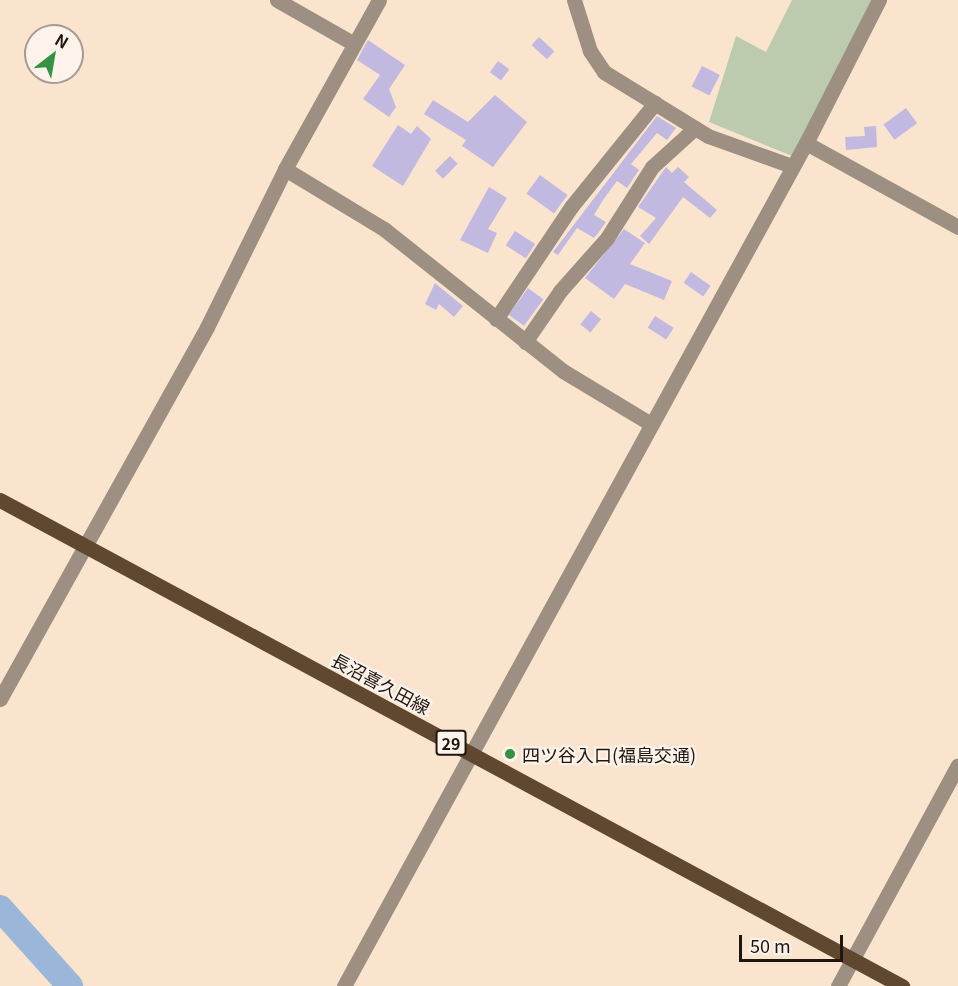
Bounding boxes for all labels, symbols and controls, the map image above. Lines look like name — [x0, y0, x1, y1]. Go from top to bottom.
north arrow — [24, 24, 84, 84]
text: N — [51, 27, 74, 54]
street label: 長沼喜久田線 — [328, 648, 434, 718]
road number: 29 — [434, 730, 468, 756]
place label: 四ツ谷入口(福島交通) — [522, 743, 696, 765]
marker: 四ツ谷入口(福島交通) — [503, 747, 517, 761]
scale bar — [742, 923, 846, 961]
text: 50 m — [750, 932, 791, 958]

